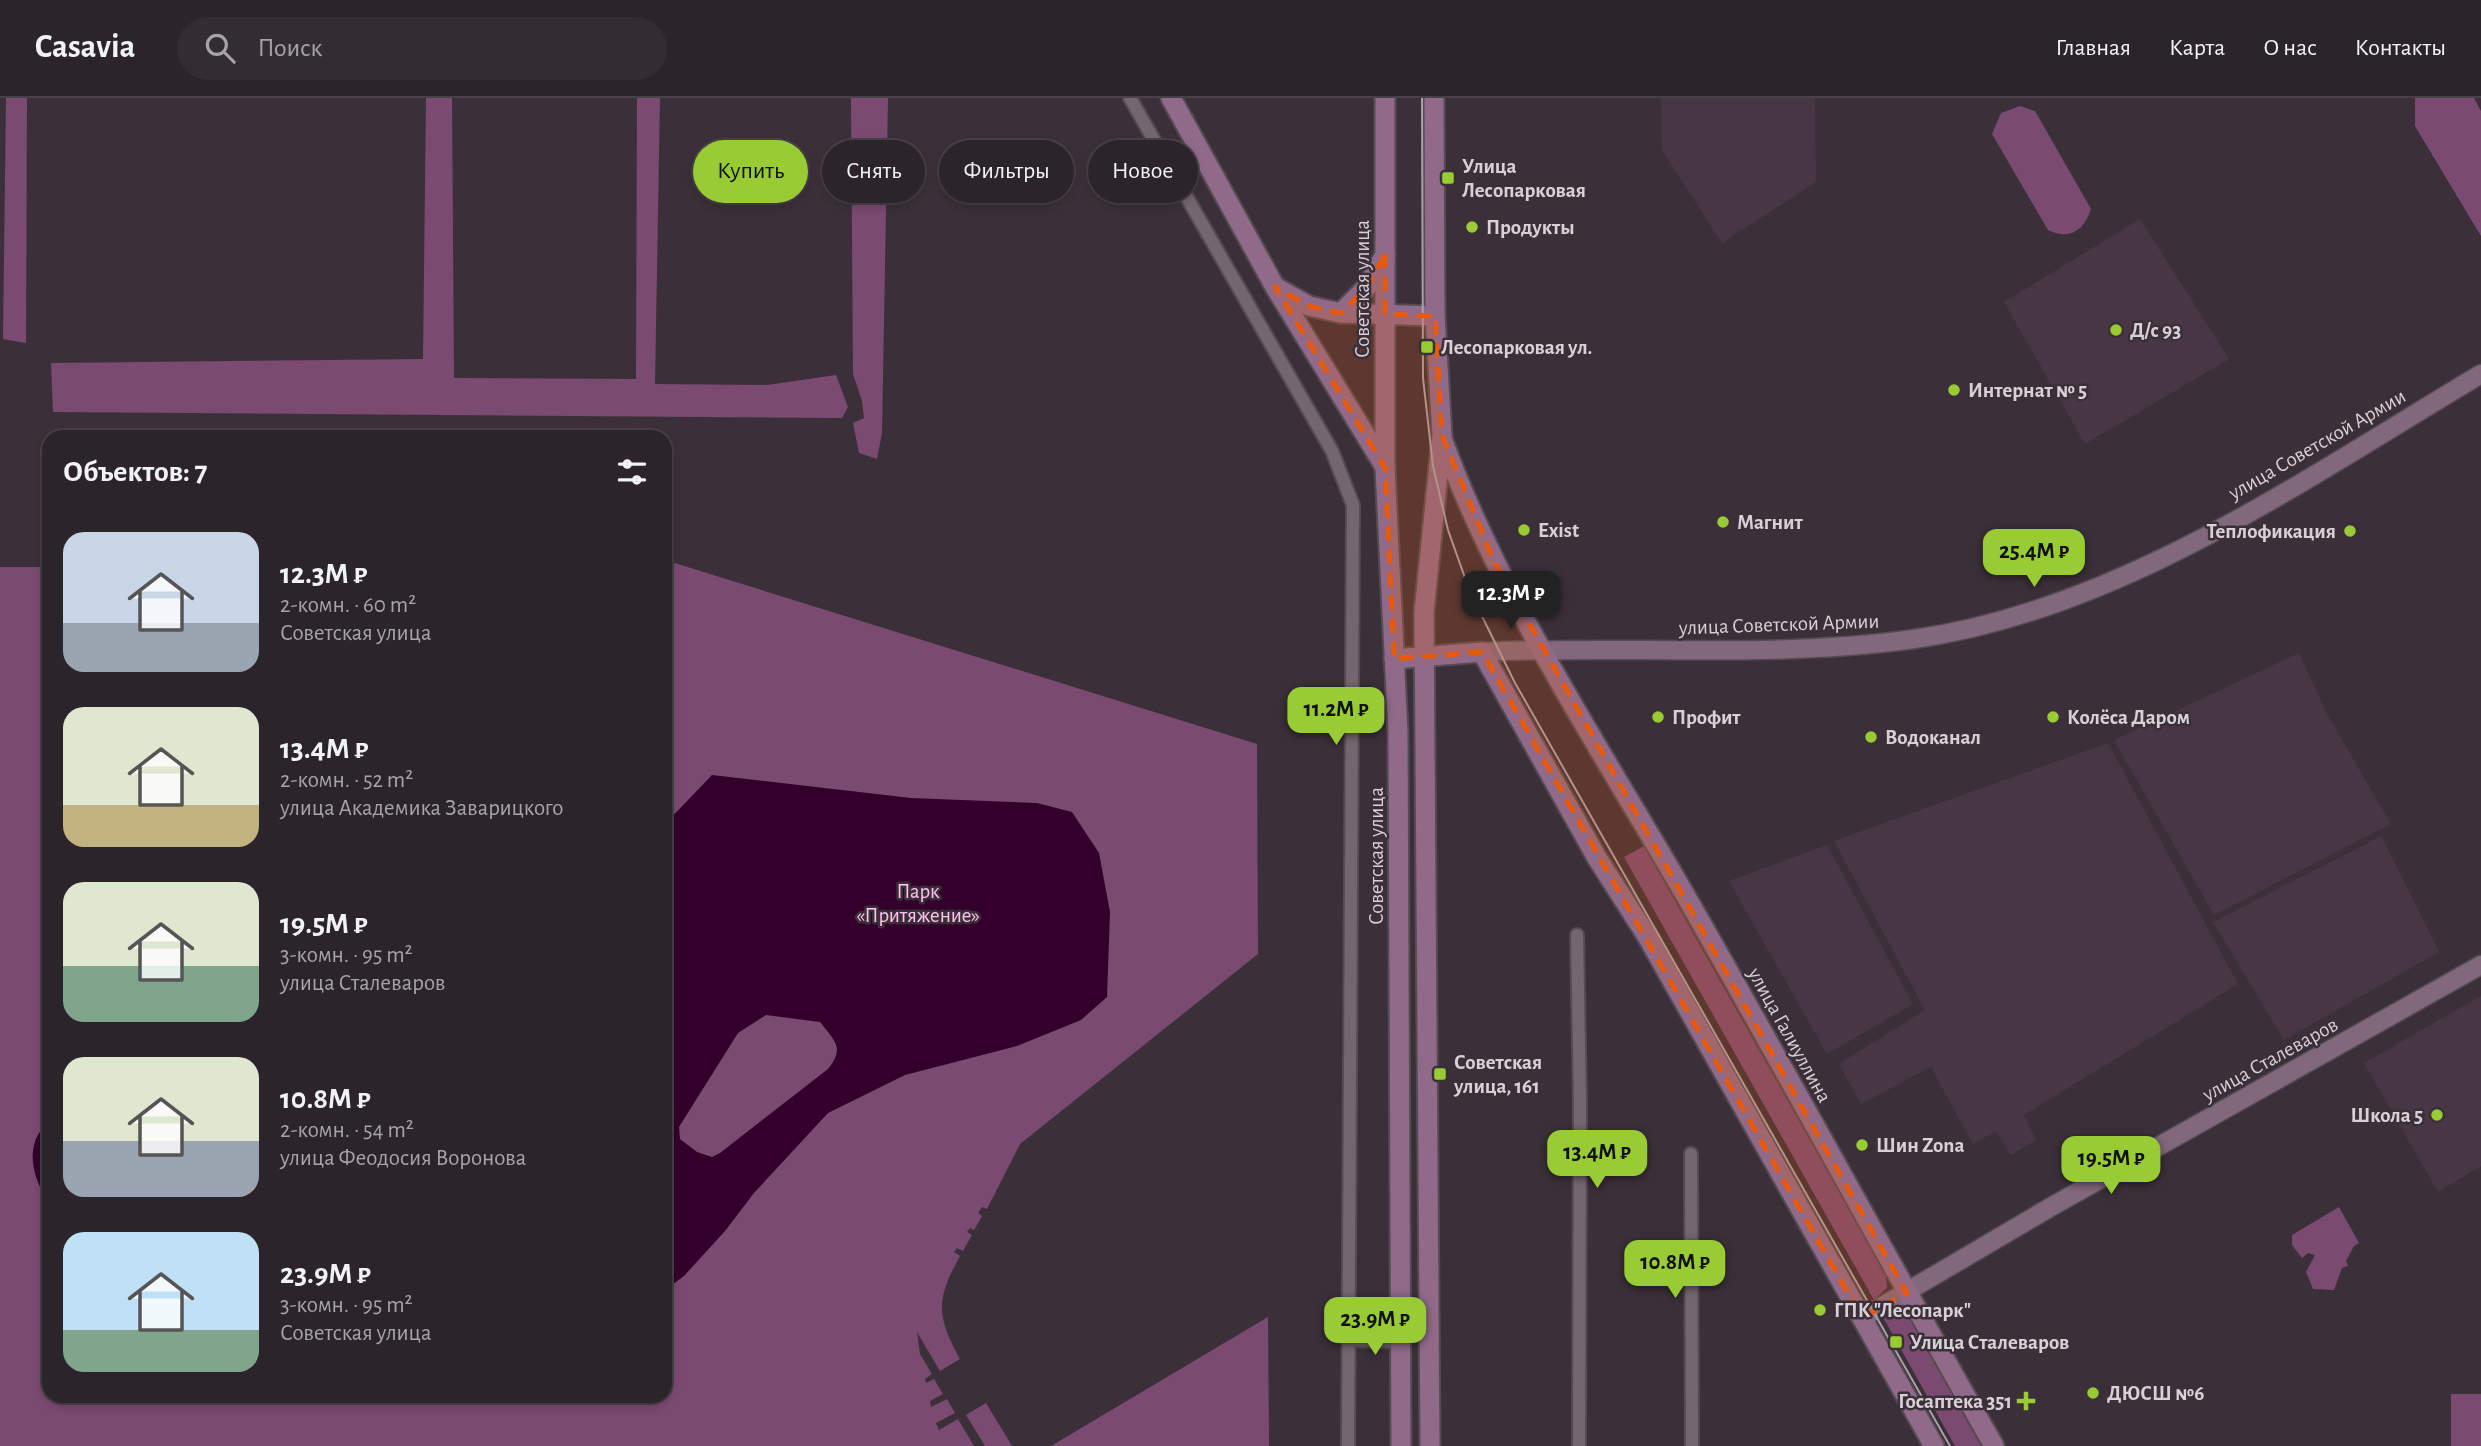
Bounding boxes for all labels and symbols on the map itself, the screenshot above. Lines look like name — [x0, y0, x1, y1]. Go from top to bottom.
place label: Улица Лесопарковая — [1462, 156, 1586, 201]
marker: Улица Лесопарковая — [1440, 170, 1456, 186]
place label: Продукты — [1486, 217, 1575, 238]
street label: Советская улица — [1352, 219, 1373, 358]
marker: Продукты — [1464, 219, 1480, 235]
place label: Д/с 93 — [2130, 320, 2181, 341]
marker: Д/с 93 — [2108, 322, 2124, 338]
place label: Лесопарковая ул. — [1441, 337, 1592, 358]
marker: Лесопарковая ул. — [1419, 339, 1435, 355]
place label: Интернат № 5 — [1968, 380, 2087, 401]
marker: Интернат № 5 — [1946, 382, 1962, 398]
street label: улица Советской Армии — [2224, 385, 2409, 504]
place label: Магнит — [1737, 512, 1803, 533]
marker: Магнит — [1715, 514, 1731, 530]
place label: Exist — [1538, 520, 1579, 541]
place label: Теплофикация — [2206, 521, 2336, 542]
marker: Exist — [1516, 522, 1532, 538]
marker: Теплофикация — [2342, 523, 2358, 539]
pin: 25.4M ₽ — [1969, 530, 2099, 589]
pin: 12.3M ₽ — [1446, 572, 1576, 631]
street label: улица Советской Армии — [1677, 611, 1880, 639]
pin: 11.2M ₽ — [1271, 688, 1401, 747]
place label: Профит — [1672, 707, 1741, 728]
place label: Колёса Даром — [2067, 707, 2190, 728]
marker: Профит — [1650, 709, 1666, 725]
marker: Колёса Даром — [2045, 709, 2061, 725]
place label: Водоканал — [1885, 727, 1981, 748]
marker: Водоканал — [1863, 729, 1879, 745]
street label: Советская улица — [1366, 786, 1387, 925]
park label: Парк «Притяжение» — [856, 881, 980, 926]
street label: улица Галиуллина — [1743, 963, 1835, 1106]
street label: улица Сталеваров — [2198, 1014, 2341, 1106]
place label: Советская улица, 161 — [1453, 1052, 1542, 1097]
marker: Советская улица, 161 — [1432, 1066, 1448, 1082]
place label: Школа 5 — [2350, 1105, 2423, 1126]
marker: Школа 5 — [2429, 1107, 2445, 1123]
pin: 13.4M ₽ — [1532, 1130, 1662, 1190]
place label: Шин Zona — [1876, 1135, 1965, 1156]
pin: 19.5M ₽ — [2046, 1136, 2176, 1196]
marker: Шин Zona — [1854, 1137, 1870, 1153]
pin: 10.8M ₽ — [1610, 1240, 1740, 1300]
pin: 23.9M ₽ — [1310, 1298, 1440, 1357]
place label: ГПК "Лесопарк" — [1834, 1300, 1971, 1321]
marker: ГПК "Лесопарк" — [1812, 1302, 1828, 1318]
place label: Улица Сталеваров — [1910, 1332, 2069, 1353]
marker: Улица Сталеваров — [1888, 1334, 1904, 1350]
place label: ДЮСШ №6 — [2107, 1383, 2204, 1404]
marker: ДЮСШ №6 — [2085, 1385, 2101, 1401]
place label: Госаптека 351 — [1898, 1391, 2012, 1412]
marker: Госаптека 351 — [2018, 1393, 2034, 1409]

